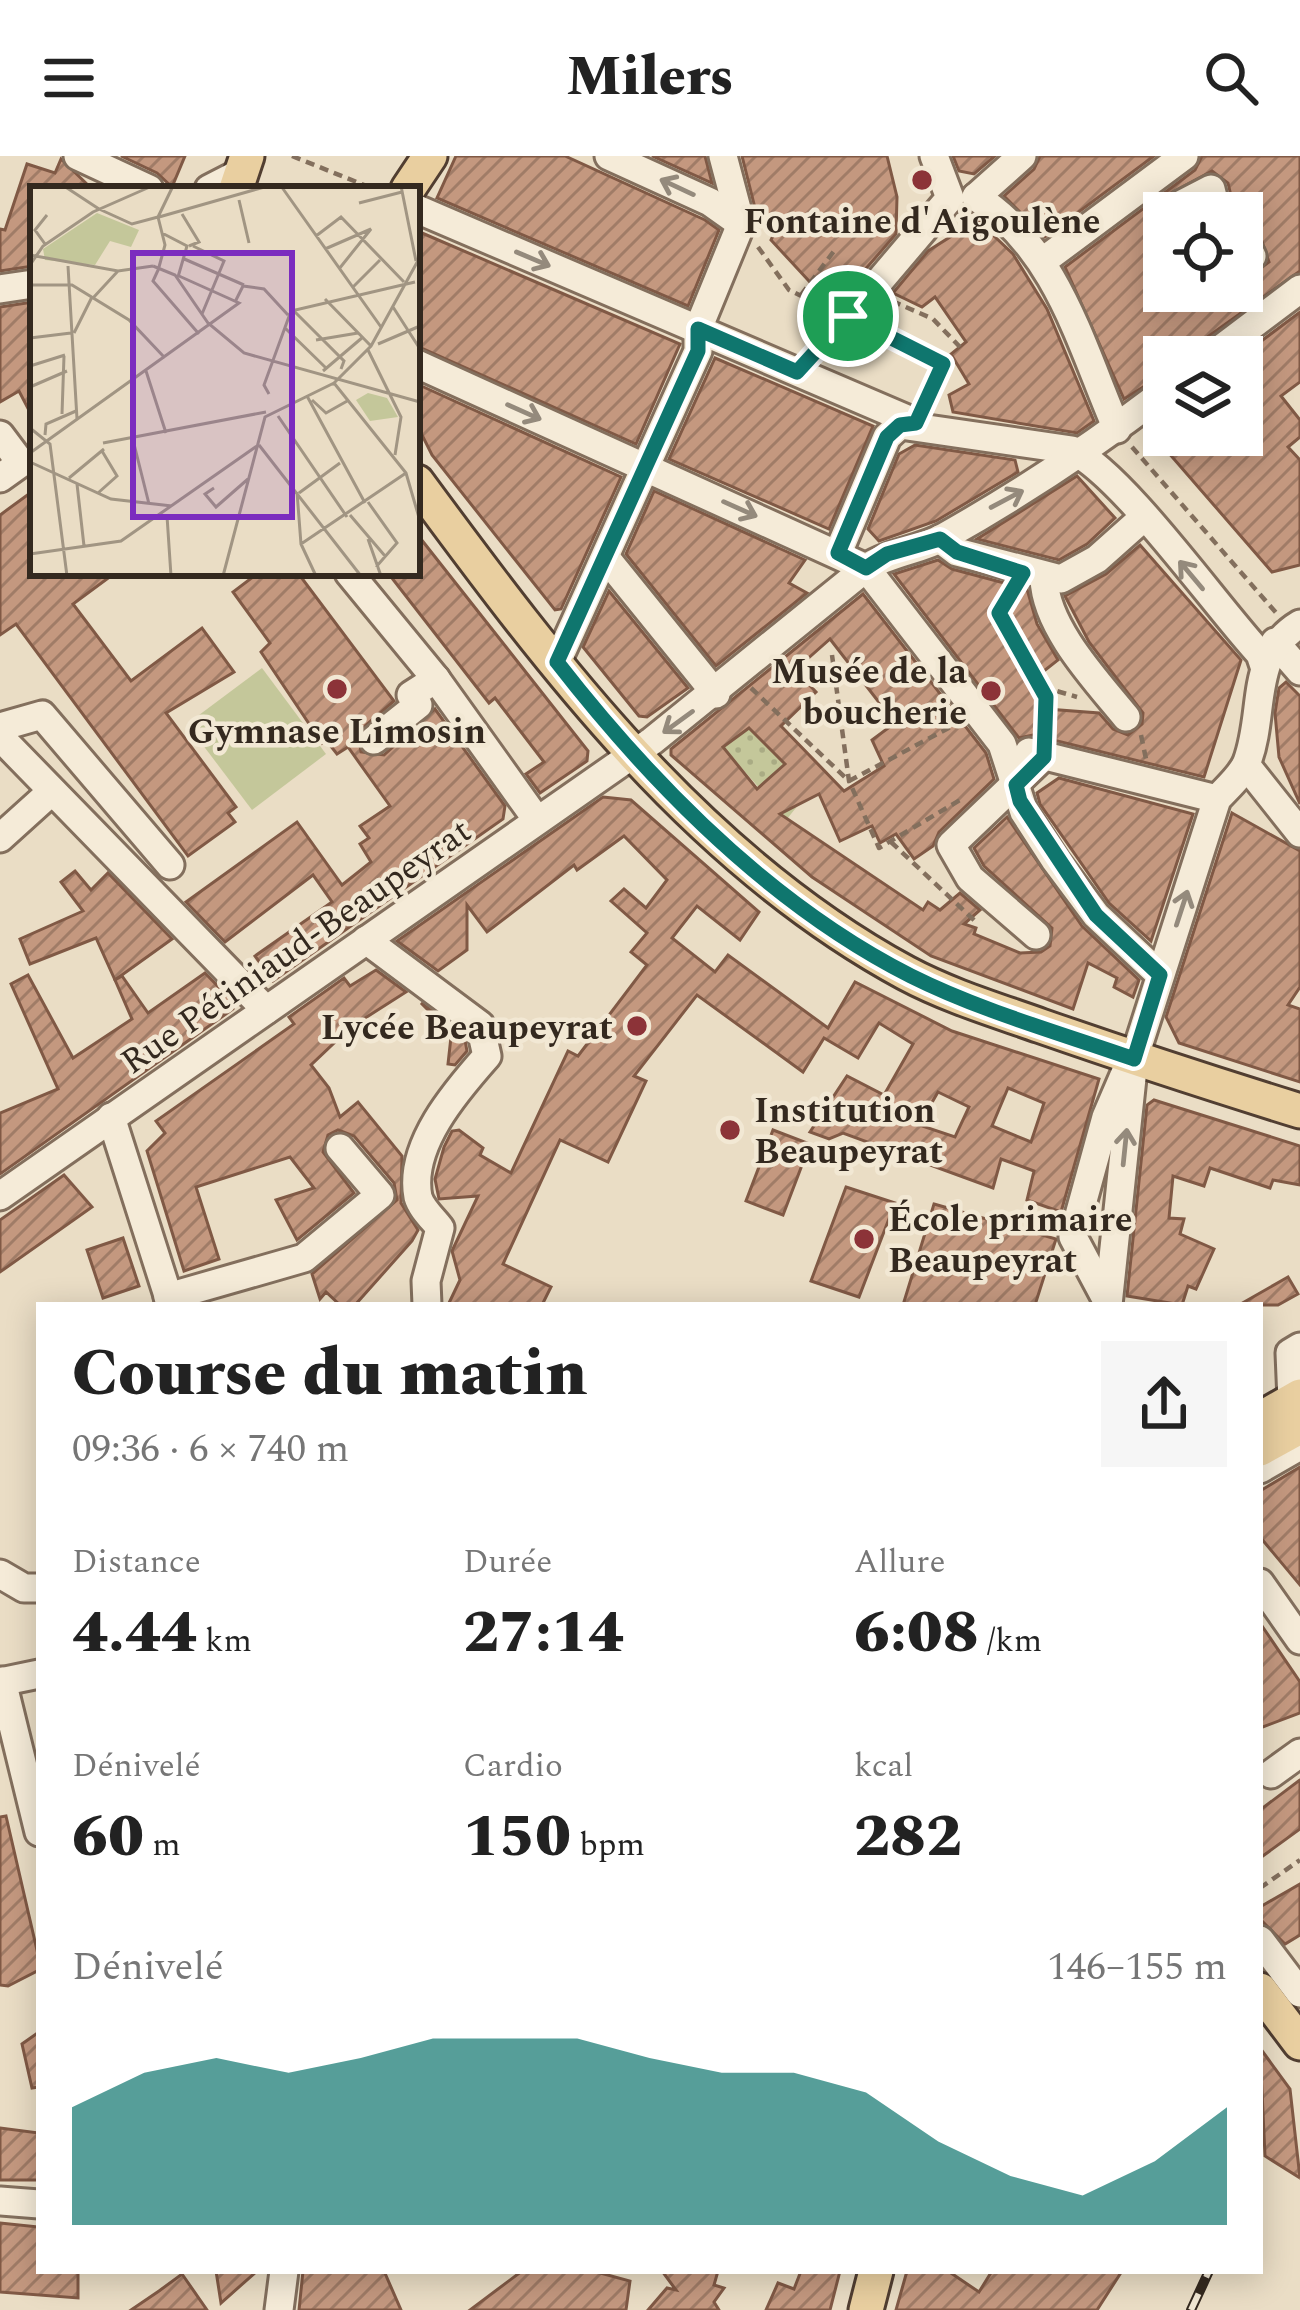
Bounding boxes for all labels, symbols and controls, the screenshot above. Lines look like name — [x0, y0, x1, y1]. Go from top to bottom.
text: Milers — [566, 37, 734, 119]
icon: menu — [36, 45, 102, 111]
icon: search — [1198, 45, 1264, 111]
marker: Fontaine d'Aigoulène — [909, 167, 935, 193]
one-way arrow — [660, 175, 696, 197]
inset map — [30, 186, 420, 576]
map controls — [1143, 192, 1263, 456]
button: locate — [1143, 192, 1263, 312]
place label: Fontaine d'Aigoulène — [743, 195, 1101, 250]
one-way arrow — [515, 249, 551, 271]
pin — [797, 265, 899, 367]
icon: arrive — [815, 283, 881, 349]
button: layers — [1143, 336, 1263, 456]
one-way arrow — [505, 403, 541, 425]
one-way arrow — [989, 486, 1025, 509]
one-way arrow — [721, 500, 757, 522]
one-way arrow — [1178, 560, 1206, 591]
place label: Musée de la boucherie — [771, 645, 967, 741]
marker: Gymnase Limosin — [324, 676, 350, 702]
marker: Musée de la boucherie — [978, 678, 1004, 704]
place label: Gymnase Limosin — [188, 705, 486, 760]
one-way arrow — [662, 709, 695, 735]
street label: Rue Pétiniaud-Beaupeyrat — [110, 805, 483, 1089]
one-way arrow — [1172, 890, 1194, 928]
place label: Lycée Beaupeyrat — [321, 1001, 613, 1056]
marker: Lycée Beaupeyrat — [624, 1013, 650, 1039]
place label: Institution Beaupeyrat — [754, 1084, 943, 1180]
marker: Institution Beaupeyrat — [717, 1117, 743, 1143]
one-way arrow — [1114, 1128, 1137, 1167]
place label: École primaire Beaupeyrat — [888, 1193, 1133, 1289]
marker: École primaire Beaupeyrat — [851, 1226, 877, 1252]
text: Course du matin — [72, 1324, 587, 1425]
button: share — [1101, 1341, 1227, 1467]
text: 09:36 · 6 × 740 m — [72, 1420, 349, 1479]
text: Distance — [72, 1537, 201, 1587]
text: Durée — [463, 1537, 552, 1587]
text: Allure — [854, 1537, 945, 1587]
text: 4.44 — [72, 1587, 197, 1679]
text: 27:14 — [463, 1587, 624, 1679]
text: 6:08 — [854, 1587, 979, 1679]
text: km — [197, 1616, 252, 1666]
text: /km — [979, 1616, 1042, 1666]
text: Dénivelé — [72, 1741, 200, 1791]
text: Cardio — [463, 1741, 563, 1791]
text: kcal — [854, 1741, 913, 1791]
text: 60 — [72, 1791, 144, 1883]
text: 150 — [463, 1791, 571, 1883]
text: 282 — [854, 1791, 962, 1883]
text: m — [144, 1820, 181, 1870]
text: bpm — [571, 1820, 645, 1870]
text: Dénivelé — [72, 1938, 224, 1997]
text: 146–155 m — [1047, 1938, 1227, 1997]

